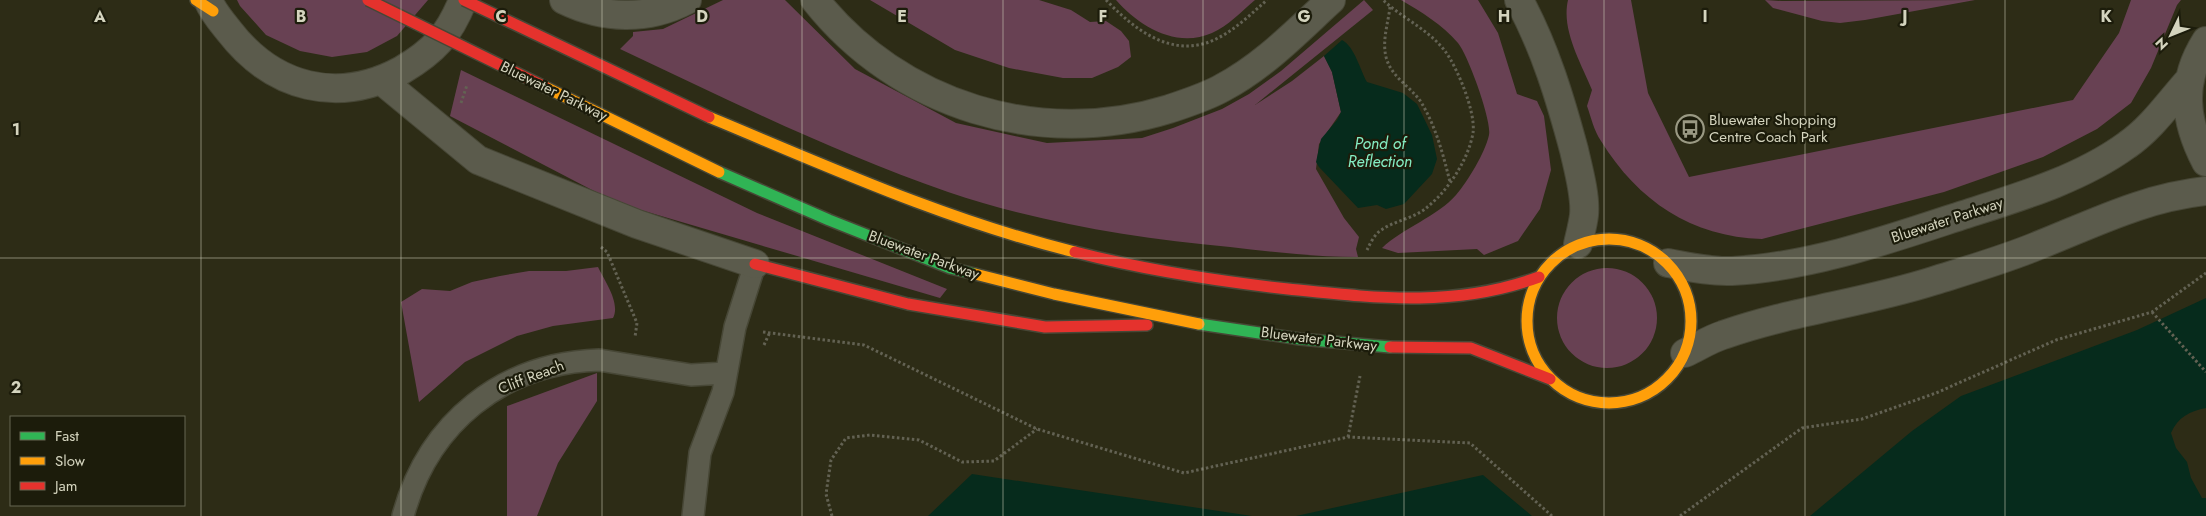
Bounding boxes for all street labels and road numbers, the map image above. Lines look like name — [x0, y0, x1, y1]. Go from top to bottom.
street label: Bluewater Parkway — [497, 56, 612, 127]
street label: Bluewater Parkway — [1888, 191, 2006, 248]
street label: Bluewater Parkway — [866, 225, 983, 285]
street label: Bluewater Parkway — [1260, 321, 1379, 357]
street label: Cliff Reach — [495, 354, 567, 400]

